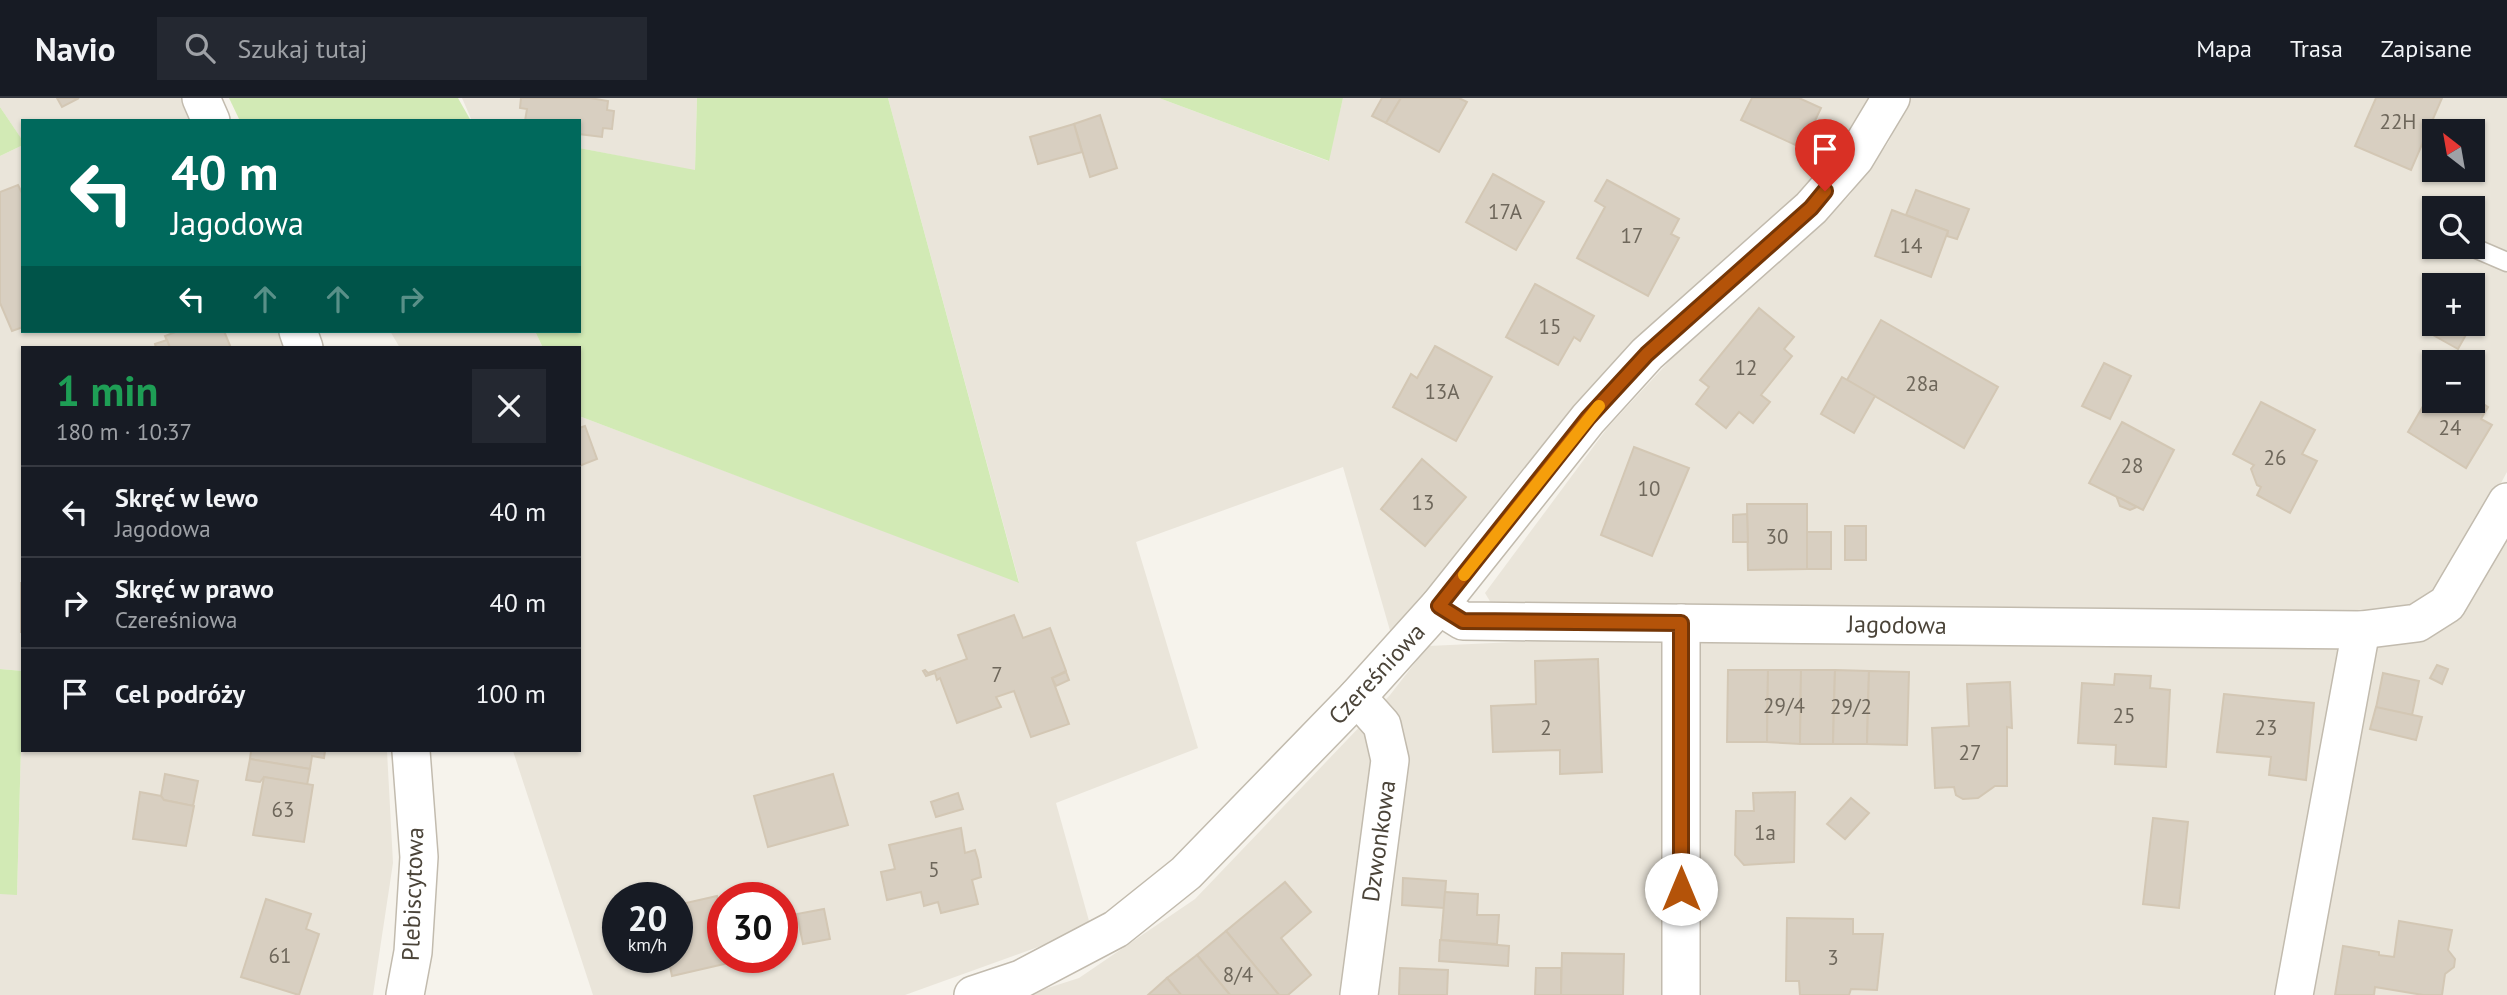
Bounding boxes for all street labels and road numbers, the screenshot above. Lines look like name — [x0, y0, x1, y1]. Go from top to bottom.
street label: Jagodowa — [1846, 608, 1947, 641]
street label: Czereśniowa — [1322, 616, 1432, 731]
street label: Dzwonkowa — [1355, 778, 1402, 904]
street label: Plebiscytowa — [395, 827, 430, 961]

